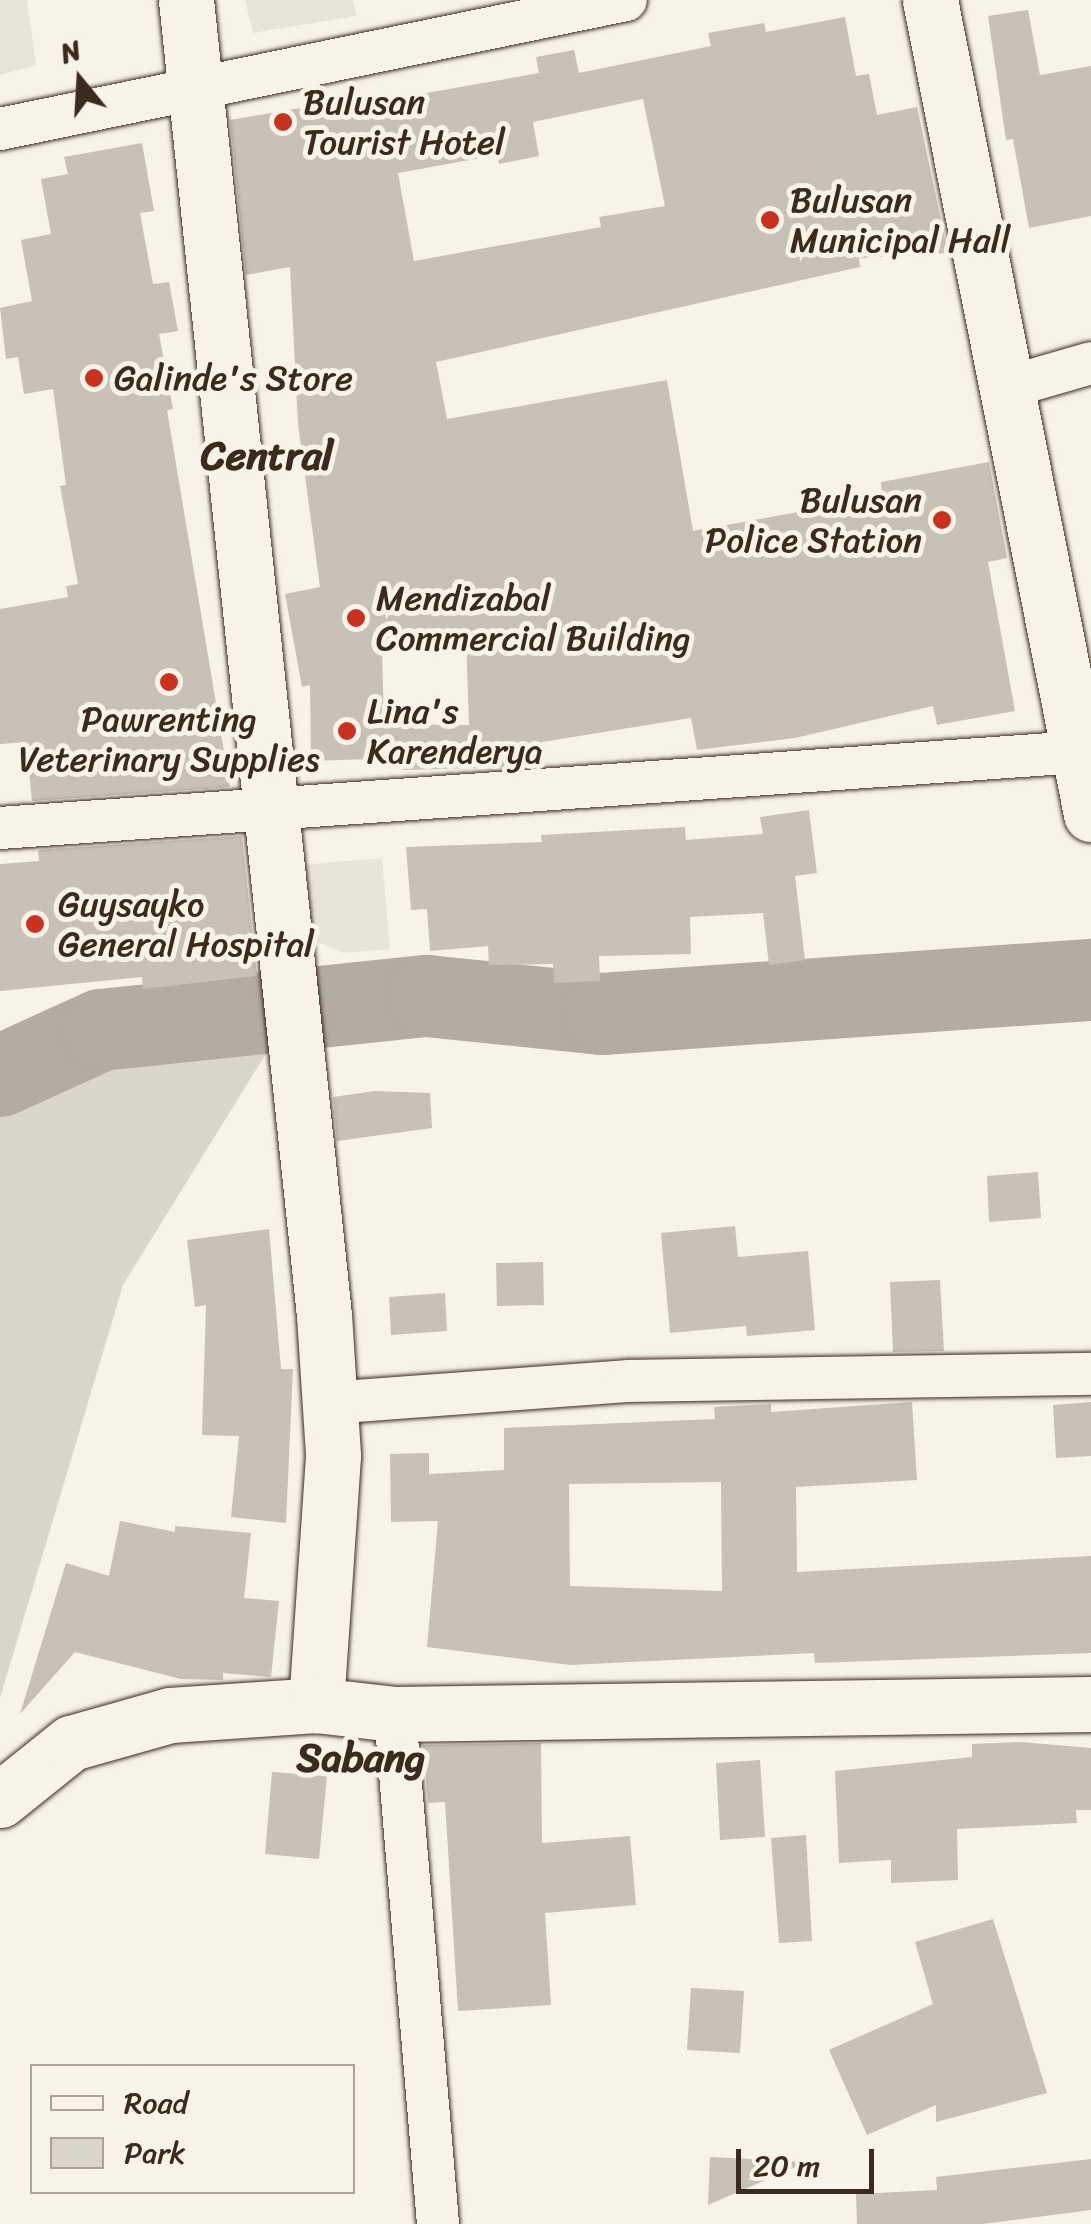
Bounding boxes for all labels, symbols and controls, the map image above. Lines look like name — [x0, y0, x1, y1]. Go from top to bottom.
text: N — [54, 25, 87, 77]
north arrow — [30, 30, 130, 130]
place label: Bulusan Tourist Hotel — [303, 81, 505, 163]
marker: Bulusan Tourist Hotel — [272, 111, 294, 133]
place label: Bulusan Municipal Hall — [790, 179, 1010, 261]
marker: Bulusan Municipal Hall — [759, 209, 781, 231]
place label: Galinde's Store — [114, 357, 353, 399]
marker: Galinde's Store — [83, 367, 105, 389]
district label: Central — [201, 432, 333, 480]
place label: Bulusan Police Station — [704, 479, 922, 561]
marker: Bulusan Police Station — [931, 509, 953, 531]
place label: Mendizabal Commercial Building — [376, 577, 691, 659]
marker: Mendizabal Commercial Building — [345, 607, 367, 629]
marker: Pawrenting Veterinary Supplies — [158, 671, 180, 693]
place label: Lina's Karenderya — [367, 690, 542, 772]
place label: Pawrenting Veterinary Supplies — [18, 698, 320, 780]
marker: Lina's Karenderya — [336, 720, 358, 742]
place label: Guysayko General Hospital — [58, 883, 314, 965]
marker: Guysayko General Hospital — [22, 911, 48, 937]
district label: Sabang — [297, 1734, 425, 1782]
legend — [30, 2064, 355, 2194]
text: Road — [124, 2076, 188, 2130]
text: Park — [124, 2126, 186, 2180]
scale bar — [741, 2129, 878, 2191]
text: 20 m — [753, 2139, 820, 2193]

